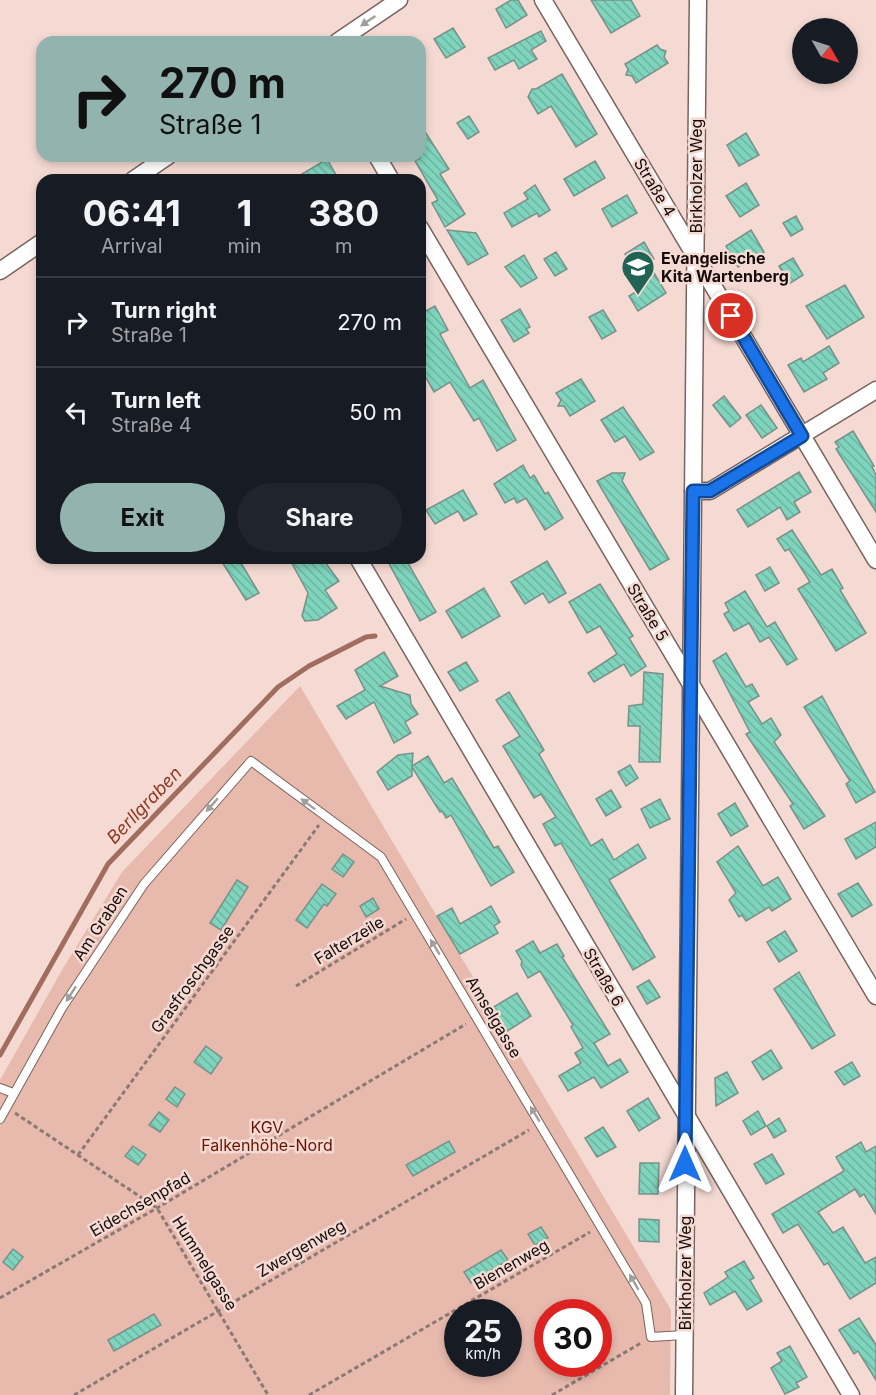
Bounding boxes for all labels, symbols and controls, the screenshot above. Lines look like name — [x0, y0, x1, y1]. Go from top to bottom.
one-way arrow — [361, 15, 377, 27]
north arrow — [792, 18, 858, 84]
map controls — [792, 18, 858, 84]
text: 270 m — [159, 57, 286, 108]
icon: right — [60, 60, 138, 138]
text: Straße 1 — [159, 108, 261, 141]
street label: Birkholzer Weg — [686, 119, 706, 233]
street label: Straße 4 — [630, 154, 680, 220]
text: 06:41 — [83, 191, 181, 235]
text: 1 — [237, 191, 252, 235]
text: 380 — [308, 191, 379, 235]
text: Arrival — [101, 234, 163, 258]
text: min — [228, 234, 262, 258]
text: m — [335, 234, 353, 258]
place label: Evangelische Kita Wartenberg — [661, 248, 789, 286]
school or university icon: Evangelische Kita Wartenberg — [620, 249, 656, 296]
pin — [705, 290, 756, 341]
text: Turn right — [111, 297, 217, 323]
icon: arrive — [714, 299, 747, 332]
icon: right — [60, 306, 93, 339]
text: 270 m — [337, 309, 402, 335]
text: Straße 1 — [111, 323, 187, 347]
text: Turn left — [111, 387, 201, 413]
icon: left — [60, 396, 93, 429]
text: 50 m — [349, 399, 402, 425]
text: Straße 4 — [111, 413, 192, 437]
button: Exit — [60, 483, 225, 552]
button: Share — [237, 483, 402, 552]
street label: Straße 5 — [623, 579, 673, 645]
water label: Berllgraben — [102, 762, 186, 848]
one-way arrow — [206, 797, 219, 813]
one-way arrow — [301, 798, 316, 810]
street label: Am Graben — [68, 882, 132, 964]
street label: Falterzeile — [311, 911, 387, 969]
street label: Grasfroschgasse — [146, 921, 238, 1037]
one-way arrow — [429, 939, 440, 955]
street label: Straße 6 — [579, 944, 629, 1010]
street label: Amselgasse — [462, 973, 526, 1061]
one-way arrow — [65, 986, 77, 1002]
one-way arrow — [530, 1105, 540, 1122]
park label: KGV Falkenhöhe-Nord — [201, 1117, 333, 1155]
position arrow — [653, 1132, 717, 1196]
street label: Eidechsenpfad — [86, 1167, 194, 1241]
street label: Hummelgasse — [168, 1212, 242, 1314]
street label: Zwergenweg — [253, 1215, 349, 1281]
street label: Birkholzer Weg — [675, 1216, 695, 1330]
street label: Bienenweg — [470, 1234, 552, 1294]
one-way arrow — [629, 1273, 639, 1290]
speed limit sign: 30 — [534, 1299, 612, 1377]
text: 25 — [464, 1313, 502, 1349]
text: km/h — [465, 1344, 501, 1363]

